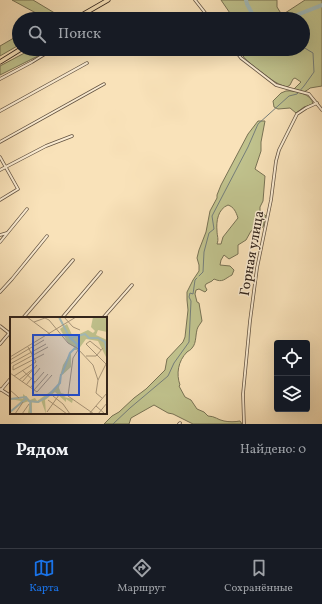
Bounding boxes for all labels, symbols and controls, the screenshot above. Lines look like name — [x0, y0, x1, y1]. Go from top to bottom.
search box — [12, 12, 310, 56]
icon: search — [26, 23, 48, 45]
text: Поиск — [58, 24, 101, 45]
street label: Горная улица — [236, 209, 269, 298]
inset map — [10, 317, 107, 414]
map controls — [274, 340, 310, 412]
button: locate — [274, 340, 310, 376]
button: layers — [274, 376, 310, 412]
text: Рядом — [16, 439, 69, 462]
text: Найдено: 0 — [240, 441, 306, 459]
tab: Карта — [29, 557, 59, 596]
tab: Маршрут — [117, 557, 166, 596]
tab: Сохранённые — [224, 557, 293, 596]

